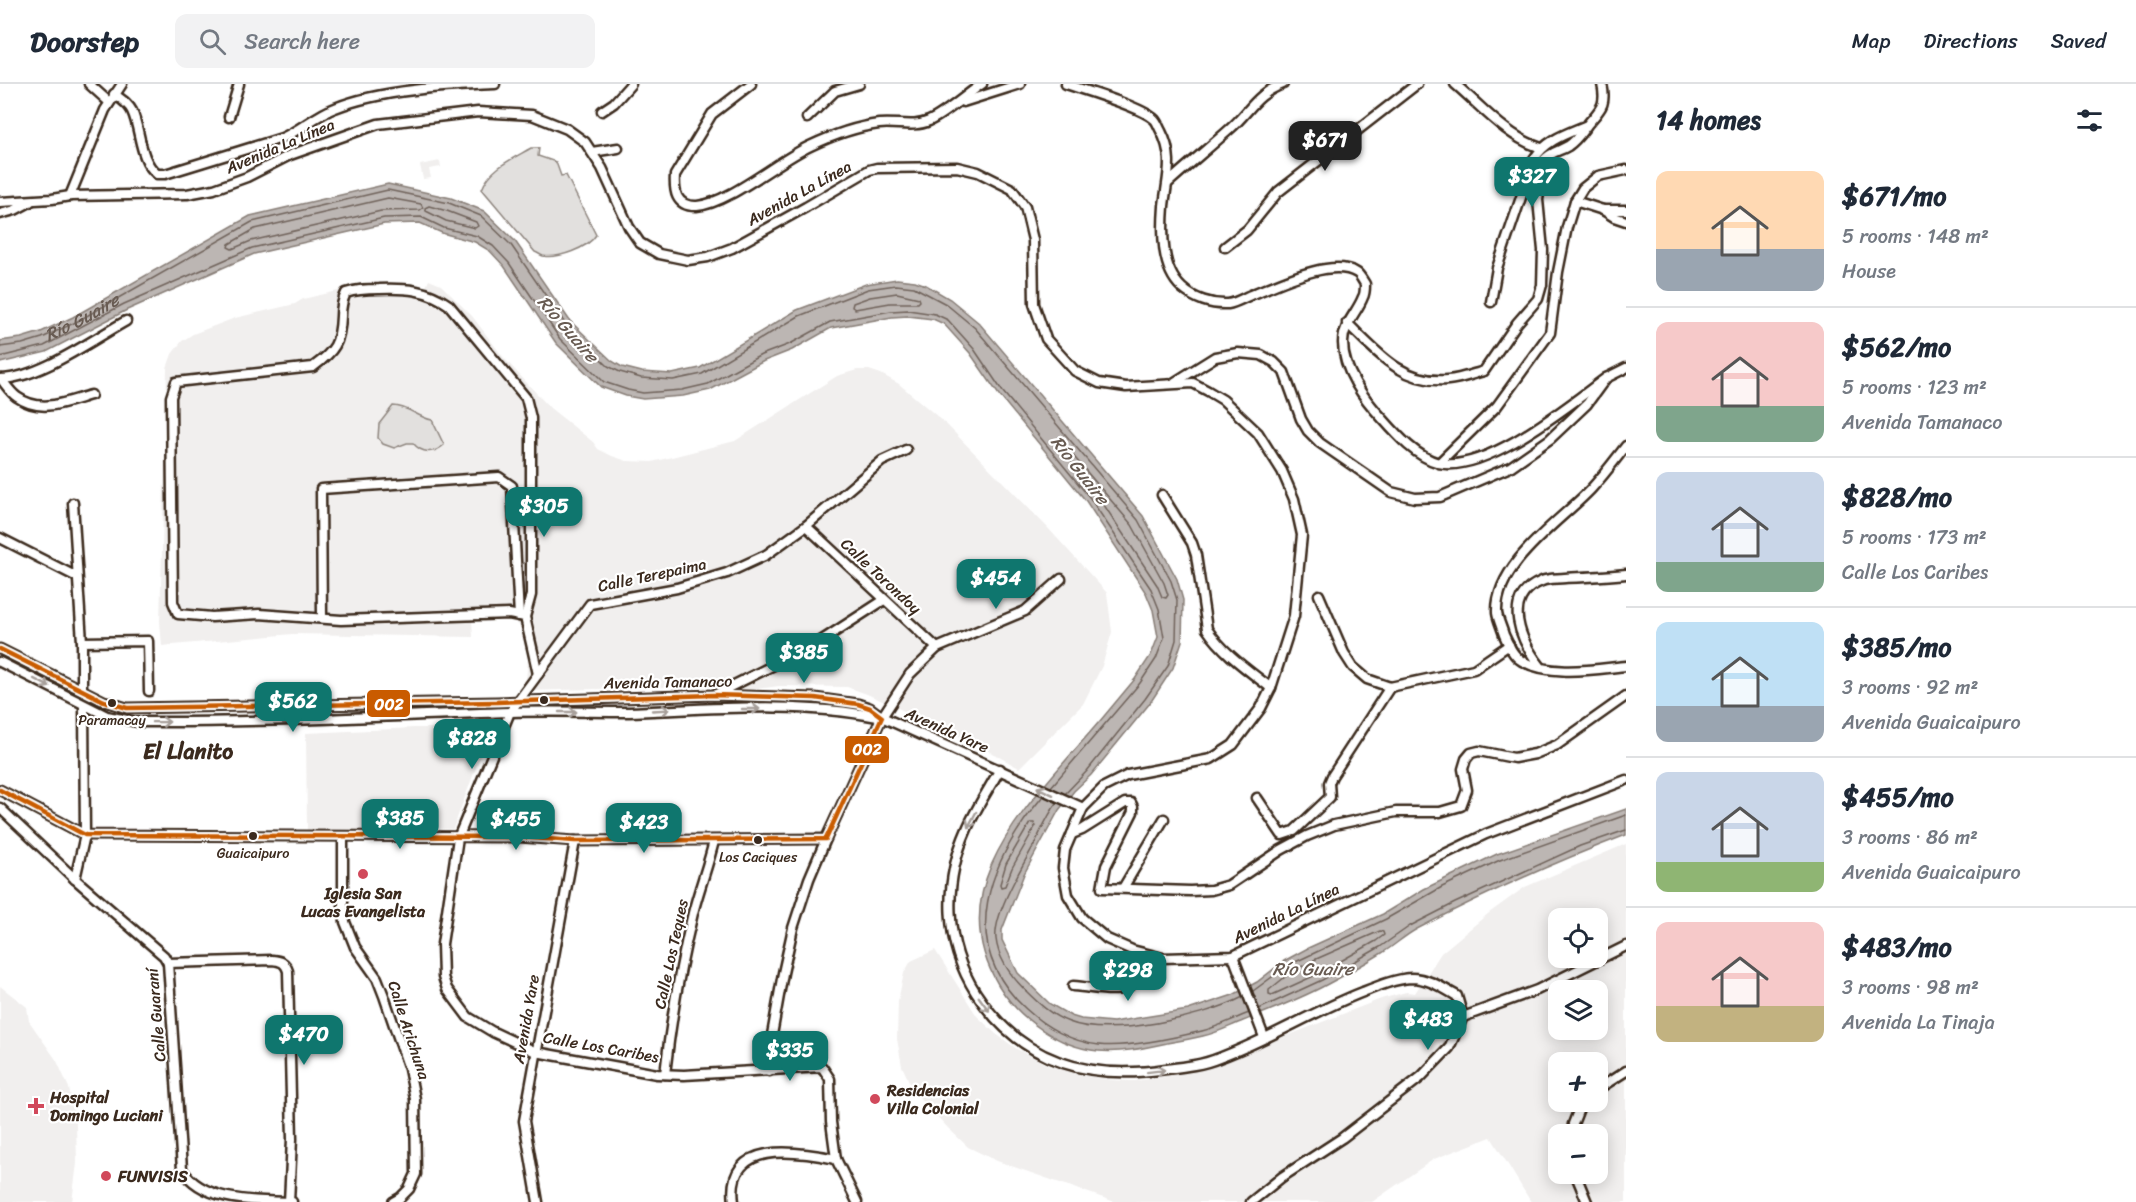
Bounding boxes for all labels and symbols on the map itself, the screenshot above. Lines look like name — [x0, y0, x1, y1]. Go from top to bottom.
street label: Avenida La Línea — [220, 110, 339, 182]
pin: $671 — [1289, 121, 1361, 172]
street label: Avenida La Línea — [740, 152, 857, 234]
pin: $327 — [1496, 157, 1568, 208]
water label: Río Guaire — [39, 284, 127, 351]
water label: Río Guaire — [529, 288, 608, 371]
water label: Río Guaire — [1042, 428, 1119, 513]
pin: $305 — [508, 487, 580, 538]
street label: Calle Torondoy — [834, 530, 929, 622]
street label: Calle Terepaima — [595, 549, 709, 601]
pin: $454 — [960, 559, 1032, 610]
pin: $385 — [768, 633, 840, 684]
street label: Avenida Tamanaco — [603, 666, 732, 698]
one-way arrow — [33, 678, 51, 690]
pin: $562 — [257, 682, 329, 733]
line badge: 002 — [366, 689, 411, 718]
text: 002 — [374, 690, 404, 719]
unlabelled marker — [538, 694, 550, 706]
marker: Paramacay — [106, 697, 118, 709]
street label: Avenida Yare — [899, 698, 994, 762]
one-way arrow — [740, 703, 760, 715]
one-way arrow — [650, 705, 670, 716]
one-way arrow — [558, 706, 578, 718]
place label: Paramacay — [78, 708, 146, 733]
one-way arrow — [150, 716, 170, 728]
pin: $828 — [436, 719, 508, 770]
district label: El Llanito — [143, 732, 233, 771]
line badge: 002 — [844, 735, 890, 764]
text: 002 — [852, 735, 882, 764]
one-way arrow — [1036, 784, 1054, 796]
pin: $385 — [364, 799, 436, 850]
pin: $455 — [480, 800, 552, 851]
pin: $423 — [608, 803, 680, 854]
one-way arrow — [966, 811, 977, 829]
marker: Guaicaipuro — [247, 830, 259, 842]
marker: Los Caciques — [752, 834, 764, 846]
place label: Guaicaipuro — [217, 841, 289, 866]
place label: Los Caciques — [719, 845, 798, 870]
marker: Iglesia San Lucas Evangelista — [356, 867, 370, 881]
street label: Avenida La Línea — [1227, 875, 1345, 952]
place label: Iglesia San Lucas Evangelista — [301, 879, 426, 926]
street label: Calle Los Teques — [645, 896, 697, 1012]
pin: $298 — [1092, 951, 1164, 1002]
water label: Río Guaire — [1272, 953, 1355, 985]
street label: Calle Guaraní — [137, 964, 175, 1063]
street label: Avenida Yare — [504, 972, 548, 1067]
street label: Calle Arichuna — [379, 977, 439, 1084]
one-way arrow — [978, 995, 990, 1011]
pin: $483 — [1392, 1000, 1464, 1051]
pin: $470 — [268, 1015, 340, 1066]
street label: Calle Los Caribes — [541, 1023, 662, 1072]
pin: $335 — [754, 1031, 826, 1082]
one-way arrow — [1145, 1065, 1165, 1076]
place label: Residencias Villa Colonial — [886, 1076, 980, 1123]
place label: Hospital Domingo Luciani — [49, 1083, 164, 1130]
marker: Residencias Villa Colonial — [868, 1092, 882, 1106]
marker: Hospital Domingo Luciani — [27, 1097, 45, 1115]
place label: FUNVISIS — [117, 1162, 188, 1191]
marker: FUNVISIS — [99, 1169, 113, 1183]

